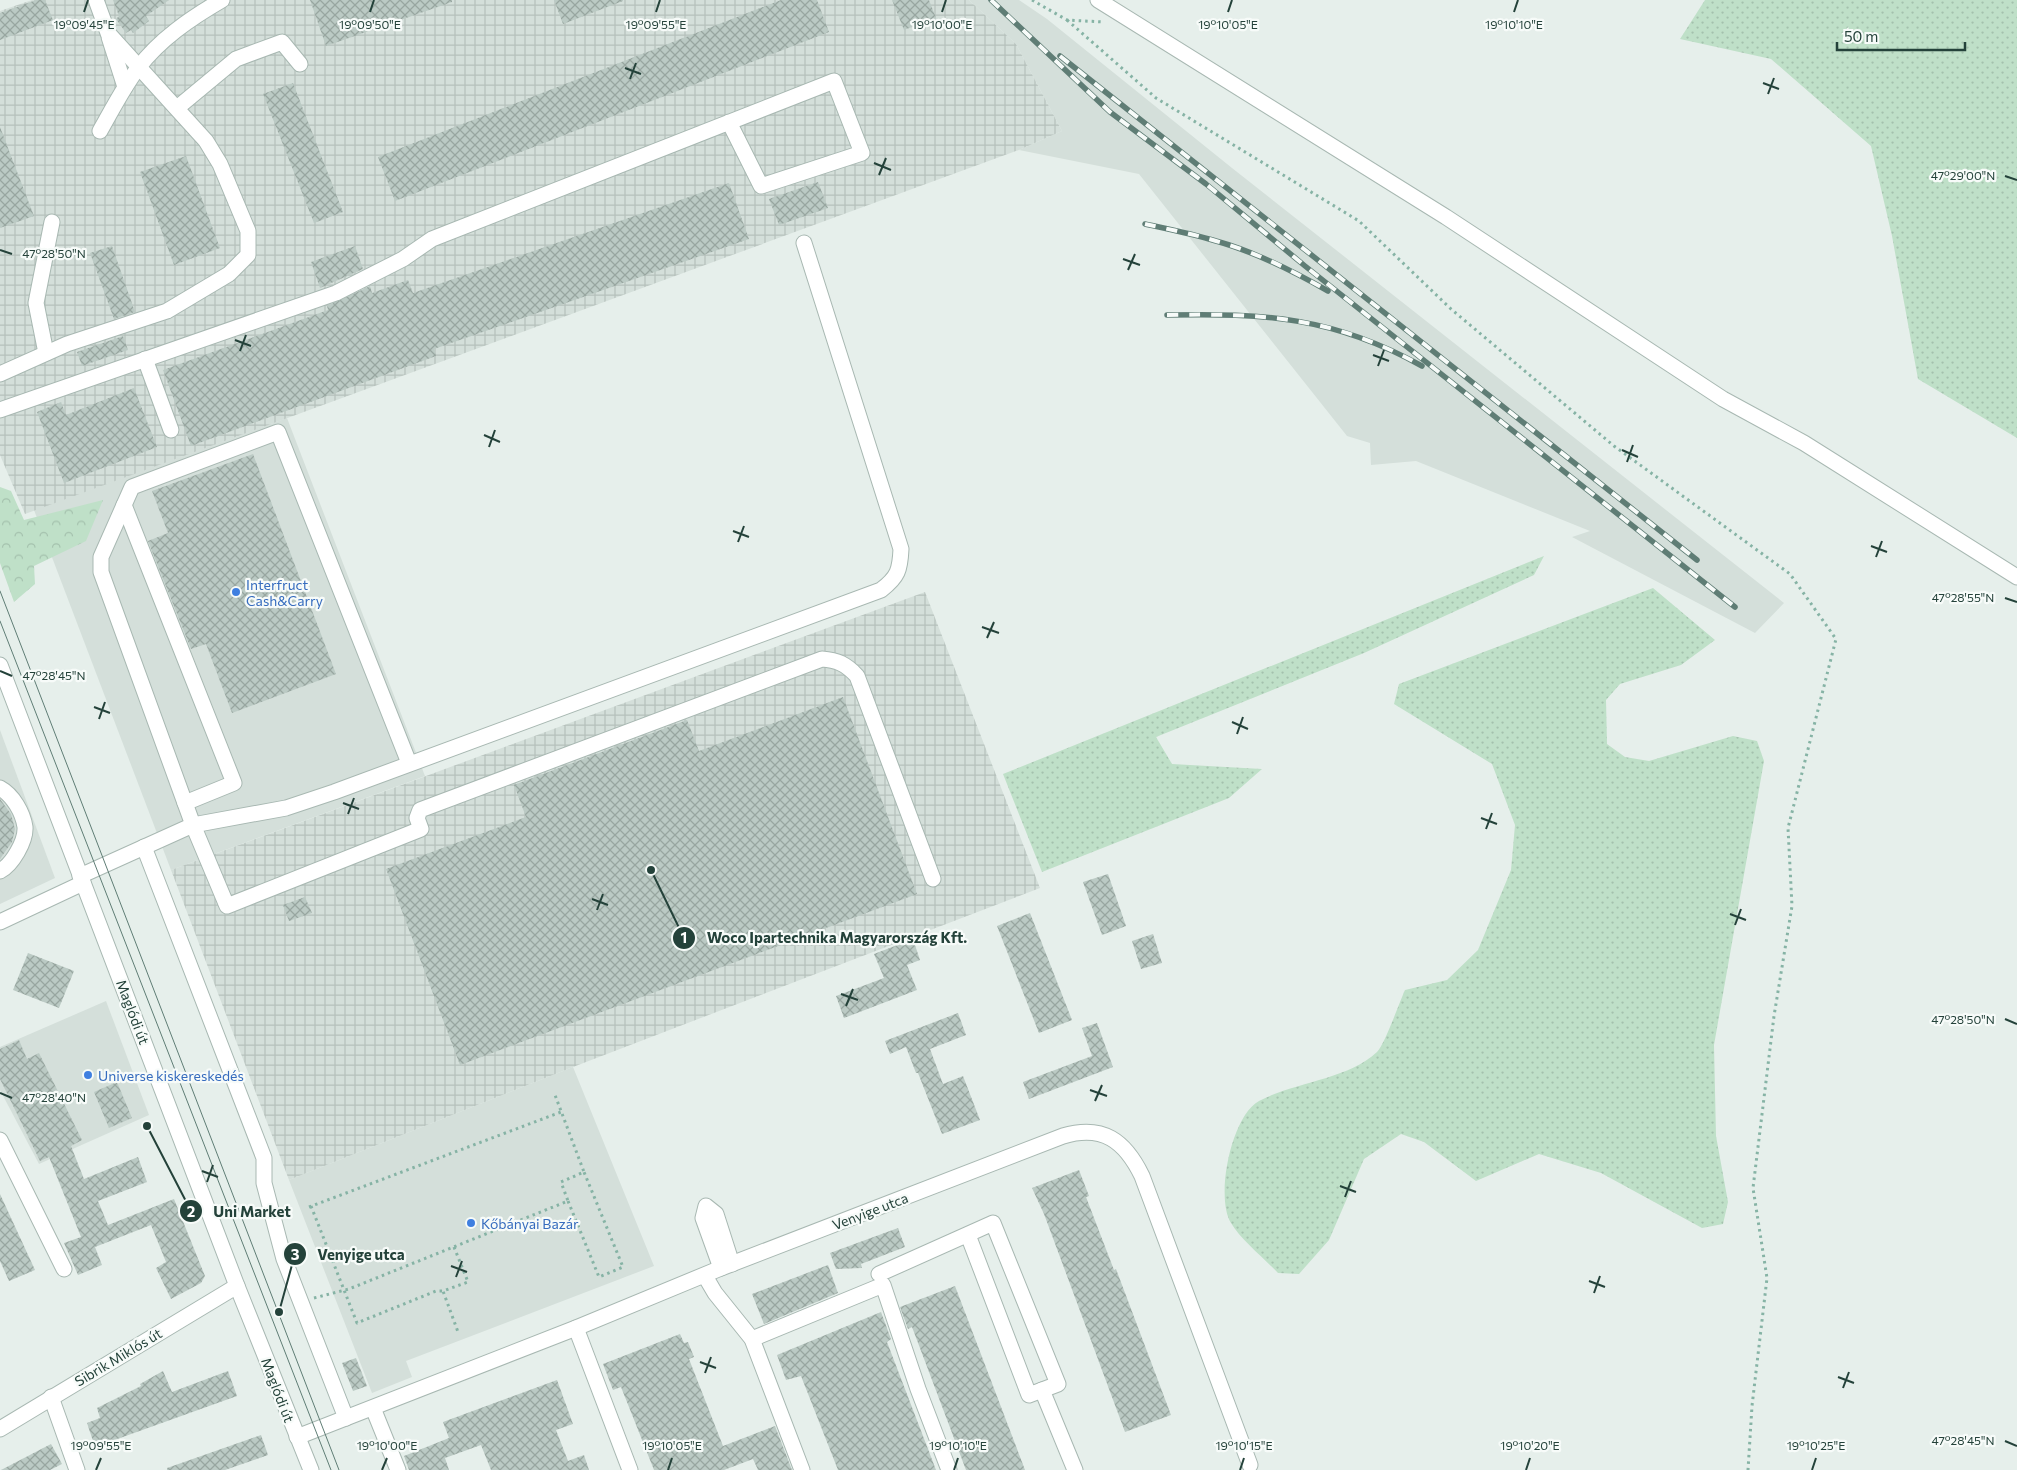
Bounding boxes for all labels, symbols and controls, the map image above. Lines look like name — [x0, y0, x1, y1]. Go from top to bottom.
text: 19°09'45"E — [53, 17, 115, 31]
text: 19°09'50"E — [339, 17, 401, 31]
text: 19°09'55"E — [626, 17, 686, 31]
text: 19°10'00"E — [912, 17, 972, 31]
text: 19°10'05"E — [1198, 17, 1258, 31]
text: 19°10'10"E — [1485, 17, 1543, 31]
scale bar — [1837, 20, 1964, 52]
text: 50 m — [1844, 27, 1878, 45]
text: 47°29'00"N — [1931, 168, 1995, 182]
text: 47°28'50"N — [22, 246, 86, 260]
place label: Interfruct Cash&Carry — [246, 576, 323, 609]
marker: Interfruct Cash&Carry — [230, 586, 242, 598]
text: 47°28'55"N — [1932, 590, 1994, 604]
text: 47°28'45"N — [23, 668, 85, 682]
callout: Woco Ipartechnika Magyarország Kft. — [671, 923, 977, 953]
text: 1 — [681, 928, 687, 946]
text: Woco Ipartechnika Magyarország Kft. — [707, 928, 967, 946]
street label: Maglódi út — [113, 977, 153, 1047]
text: 47°28'50"N — [1931, 1012, 1995, 1026]
place label: Universe kiskereskedés — [98, 1067, 244, 1084]
marker: Universe kiskereskedés — [82, 1069, 94, 1081]
text: 47°28'40"N — [22, 1090, 86, 1104]
street label: Venyige utca — [830, 1189, 910, 1233]
callout: Uni Market — [179, 1196, 301, 1226]
text: 2 — [187, 1202, 195, 1220]
text: Uni Market — [213, 1202, 291, 1220]
place label: Kőbányai Bazár — [481, 1215, 579, 1232]
marker: Kőbányai Bazár — [465, 1217, 477, 1229]
callout: Venyige utca — [282, 1239, 415, 1269]
text: 3 — [291, 1245, 300, 1263]
text: Venyige utca — [317, 1245, 405, 1263]
street label: Sibrik Miklós út — [71, 1324, 165, 1390]
street label: Maglódi út — [258, 1355, 298, 1425]
text: 47°28'45"N — [1932, 1433, 1994, 1447]
text: 19°09'55"E — [71, 1438, 131, 1452]
text: 19°10'00"E — [357, 1438, 417, 1452]
text: 19°10'05"E — [642, 1438, 702, 1452]
text: 19°10'10"E — [929, 1438, 987, 1452]
text: 19°10'15"E — [1215, 1438, 1273, 1452]
text: 19°10'20"E — [1500, 1438, 1560, 1452]
text: 19°10'25"E — [1787, 1438, 1845, 1452]

